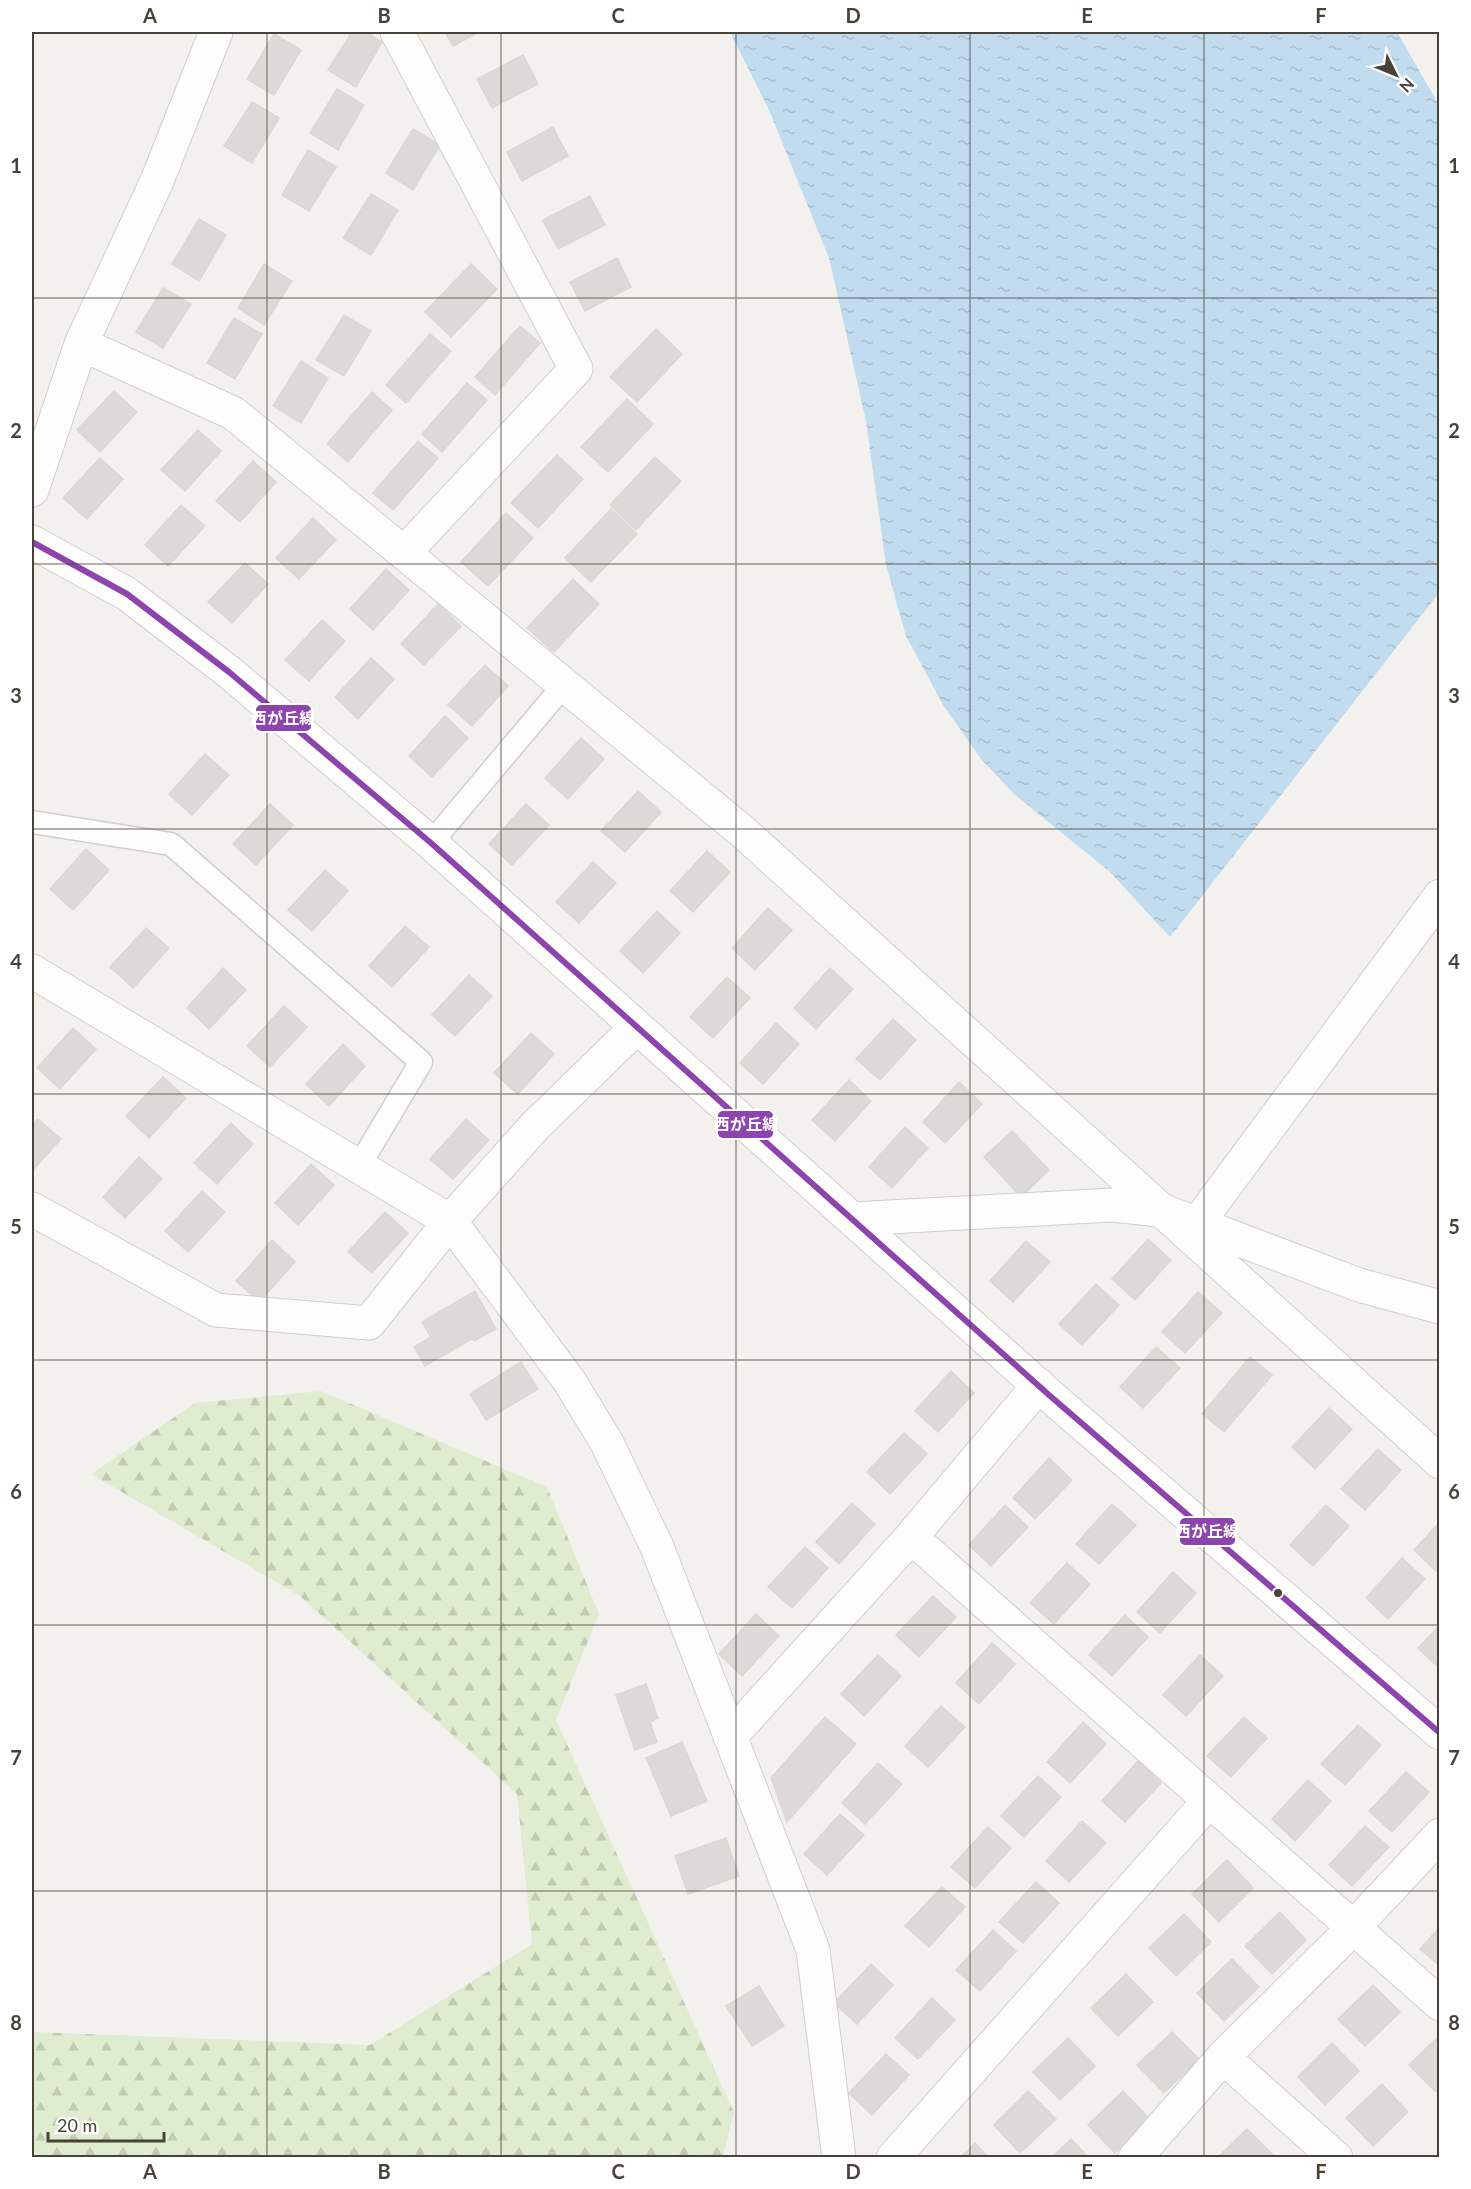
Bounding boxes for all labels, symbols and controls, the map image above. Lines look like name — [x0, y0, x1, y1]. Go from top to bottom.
text: A — [142, 3, 157, 27]
text: B — [377, 3, 391, 27]
text: C — [611, 3, 625, 27]
text: D — [845, 3, 861, 27]
text: E — [1081, 3, 1093, 27]
text: F — [1315, 3, 1327, 27]
north arrow — [1366, 45, 1426, 105]
text: N — [1396, 75, 1418, 97]
text: 1 — [10, 153, 22, 177]
text: 1 — [1448, 153, 1460, 177]
text: 2 — [10, 418, 22, 442]
text: 2 — [1448, 418, 1460, 442]
text: 3 — [10, 683, 22, 707]
text: 3 — [1448, 683, 1460, 707]
line badge: 西が丘線 — [255, 704, 312, 732]
text: 西が丘線 — [251, 708, 315, 727]
text: 4 — [10, 949, 22, 973]
text: 4 — [1448, 949, 1460, 973]
line badge: 西が丘線 — [717, 1110, 774, 1139]
text: 西が丘線 — [714, 1114, 778, 1133]
text: 5 — [10, 1214, 22, 1238]
text: 5 — [1448, 1214, 1460, 1238]
text: 6 — [10, 1479, 22, 1503]
text: 6 — [1448, 1479, 1460, 1503]
line badge: 西が丘線 — [1179, 1517, 1236, 1546]
text: 西が丘線 — [1175, 1521, 1239, 1540]
unlabelled marker — [1272, 1587, 1284, 1599]
text: 7 — [10, 1745, 22, 1769]
text: 7 — [1448, 1745, 1460, 1769]
text: 8 — [10, 2010, 22, 2034]
text: 8 — [1448, 2010, 1460, 2034]
scale bar — [48, 2105, 164, 2143]
text: 20 m — [57, 2114, 97, 2136]
text: A — [142, 2159, 157, 2183]
text: B — [377, 2159, 391, 2183]
text: C — [611, 2159, 625, 2183]
text: D — [845, 2159, 861, 2183]
text: E — [1081, 2159, 1093, 2183]
text: F — [1315, 2159, 1327, 2183]

